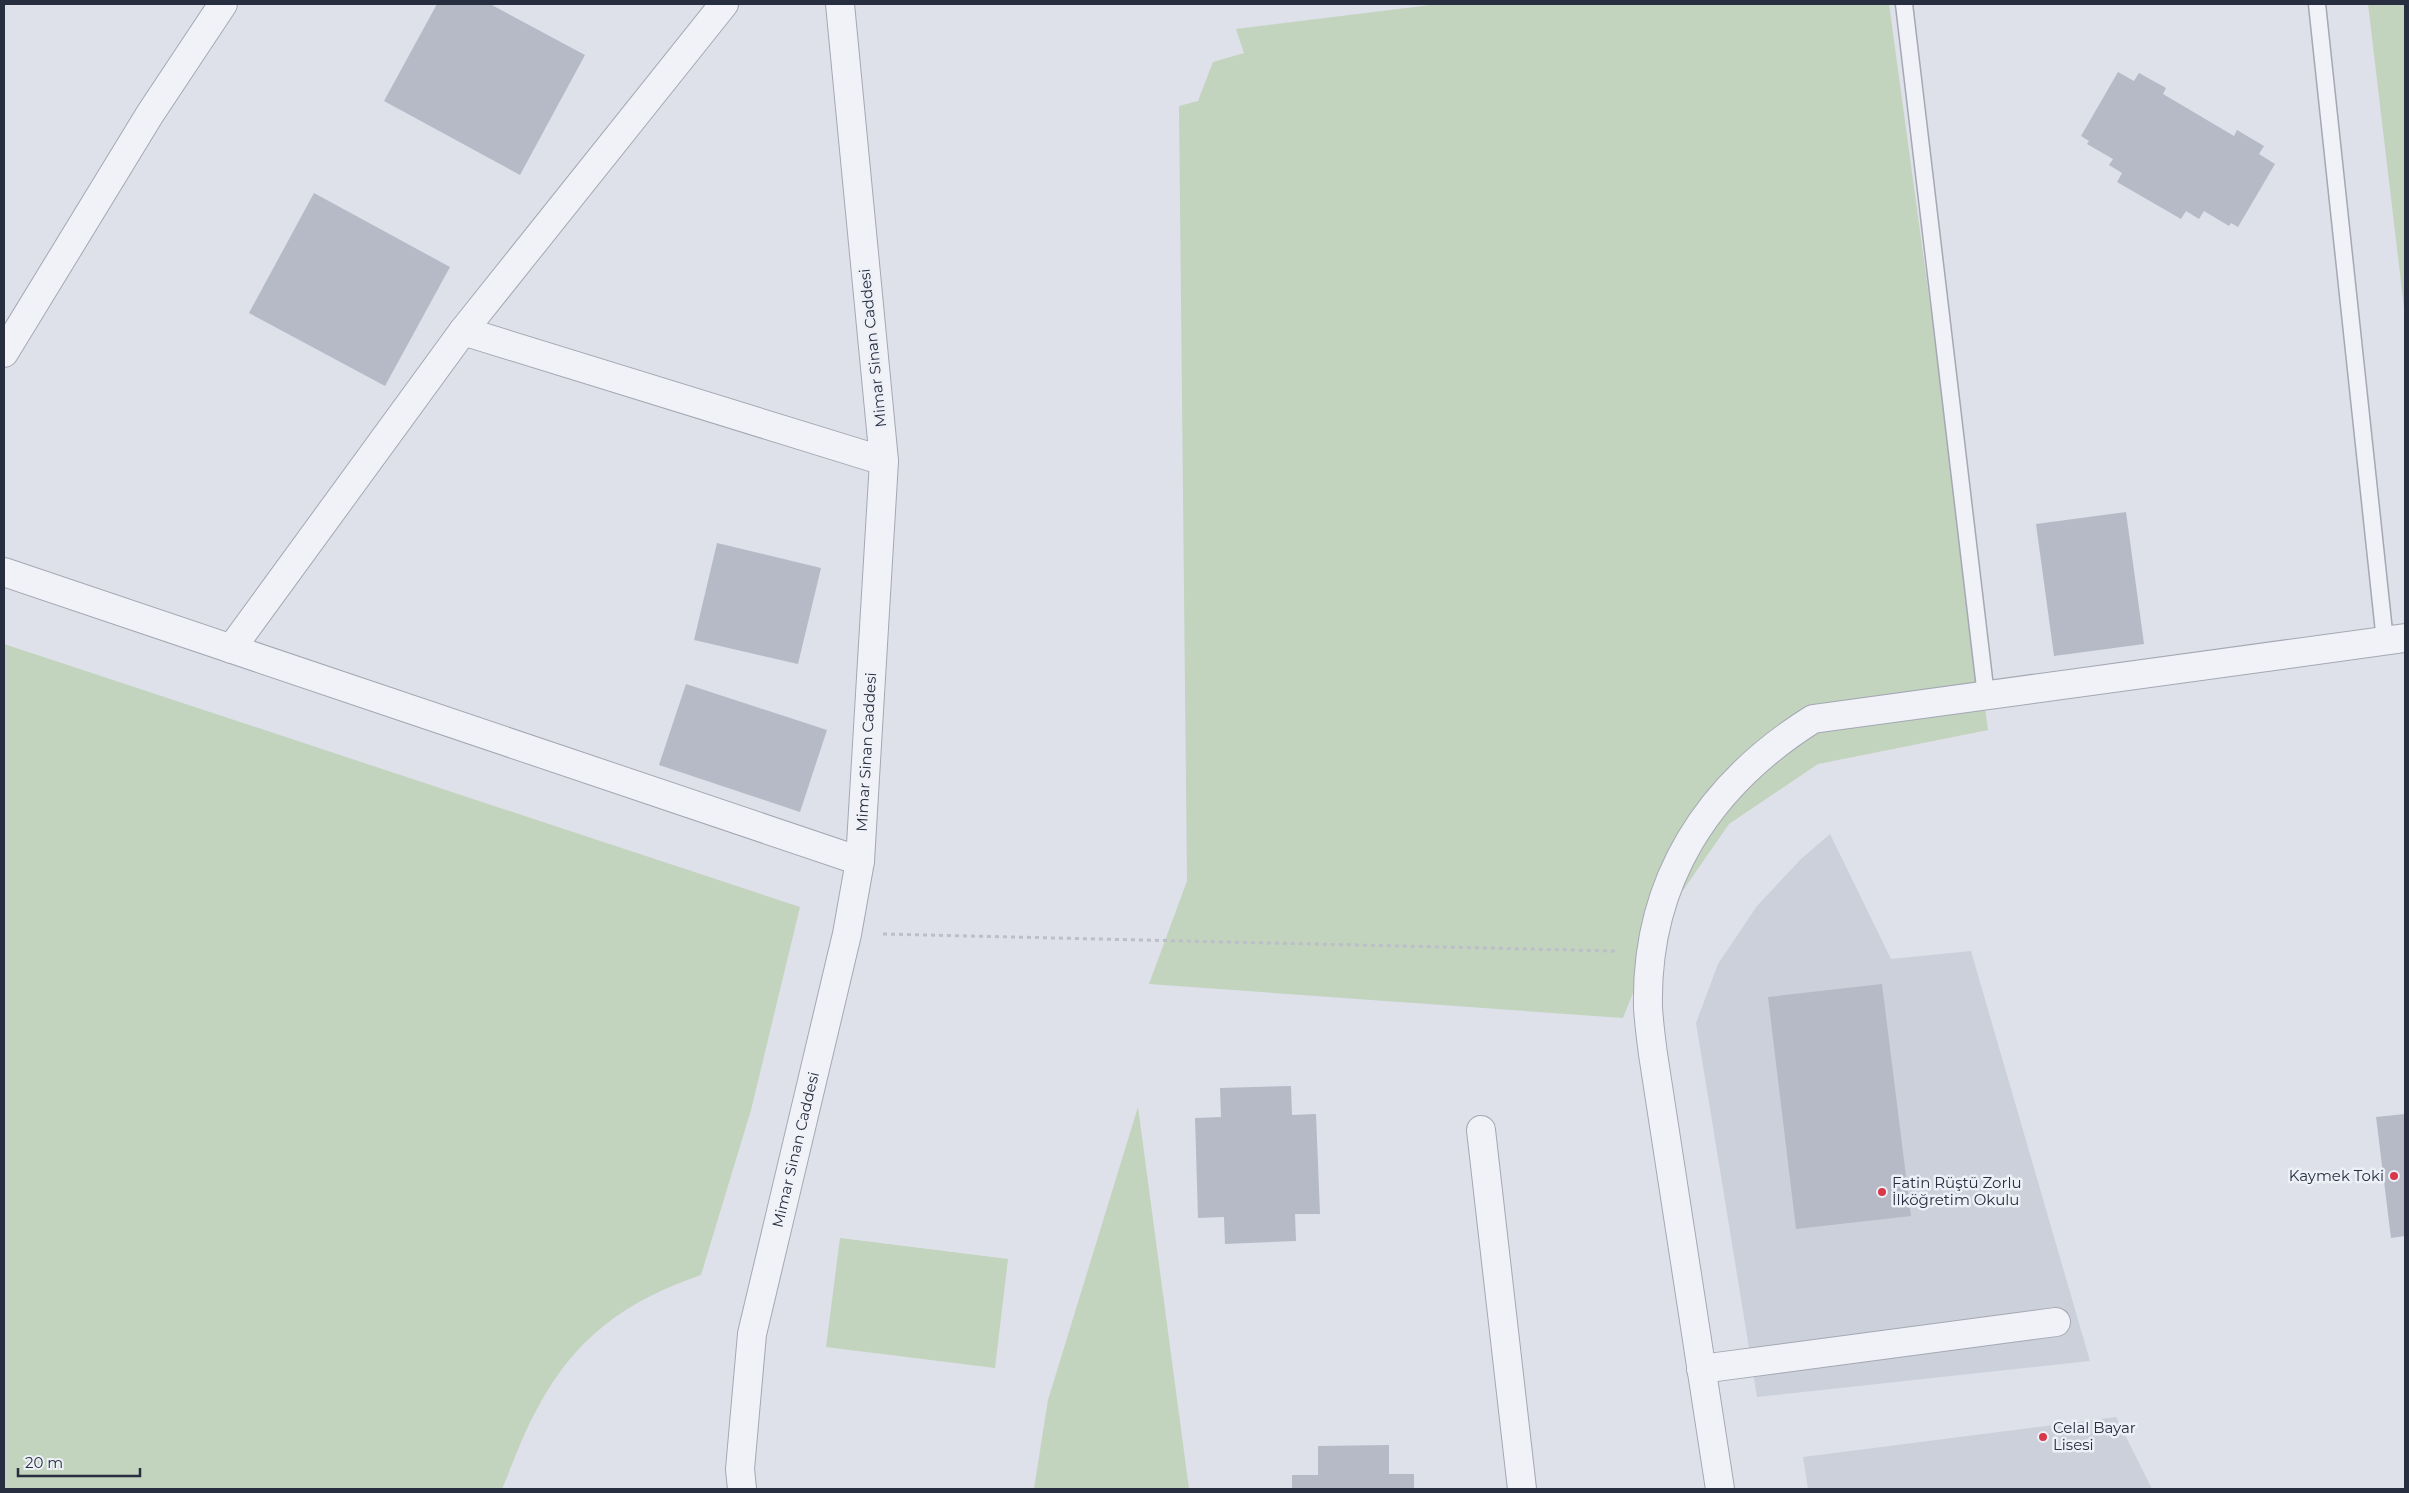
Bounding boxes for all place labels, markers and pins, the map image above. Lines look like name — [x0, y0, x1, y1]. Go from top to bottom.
place label: Kaymek Toki — [2289, 1166, 2384, 1185]
marker: Kaymek Toki — [2388, 1170, 2400, 1182]
place label: Fatin Rüştü Zorlu İlköğretim Okulu — [1892, 1173, 2022, 1209]
marker: Fatin Rüştü Zorlu İlköğretim Okulu — [1876, 1186, 1888, 1198]
place label: Celal Bayar Lisesi — [2053, 1418, 2136, 1454]
marker: Celal Bayar Lisesi — [2037, 1431, 2049, 1443]

